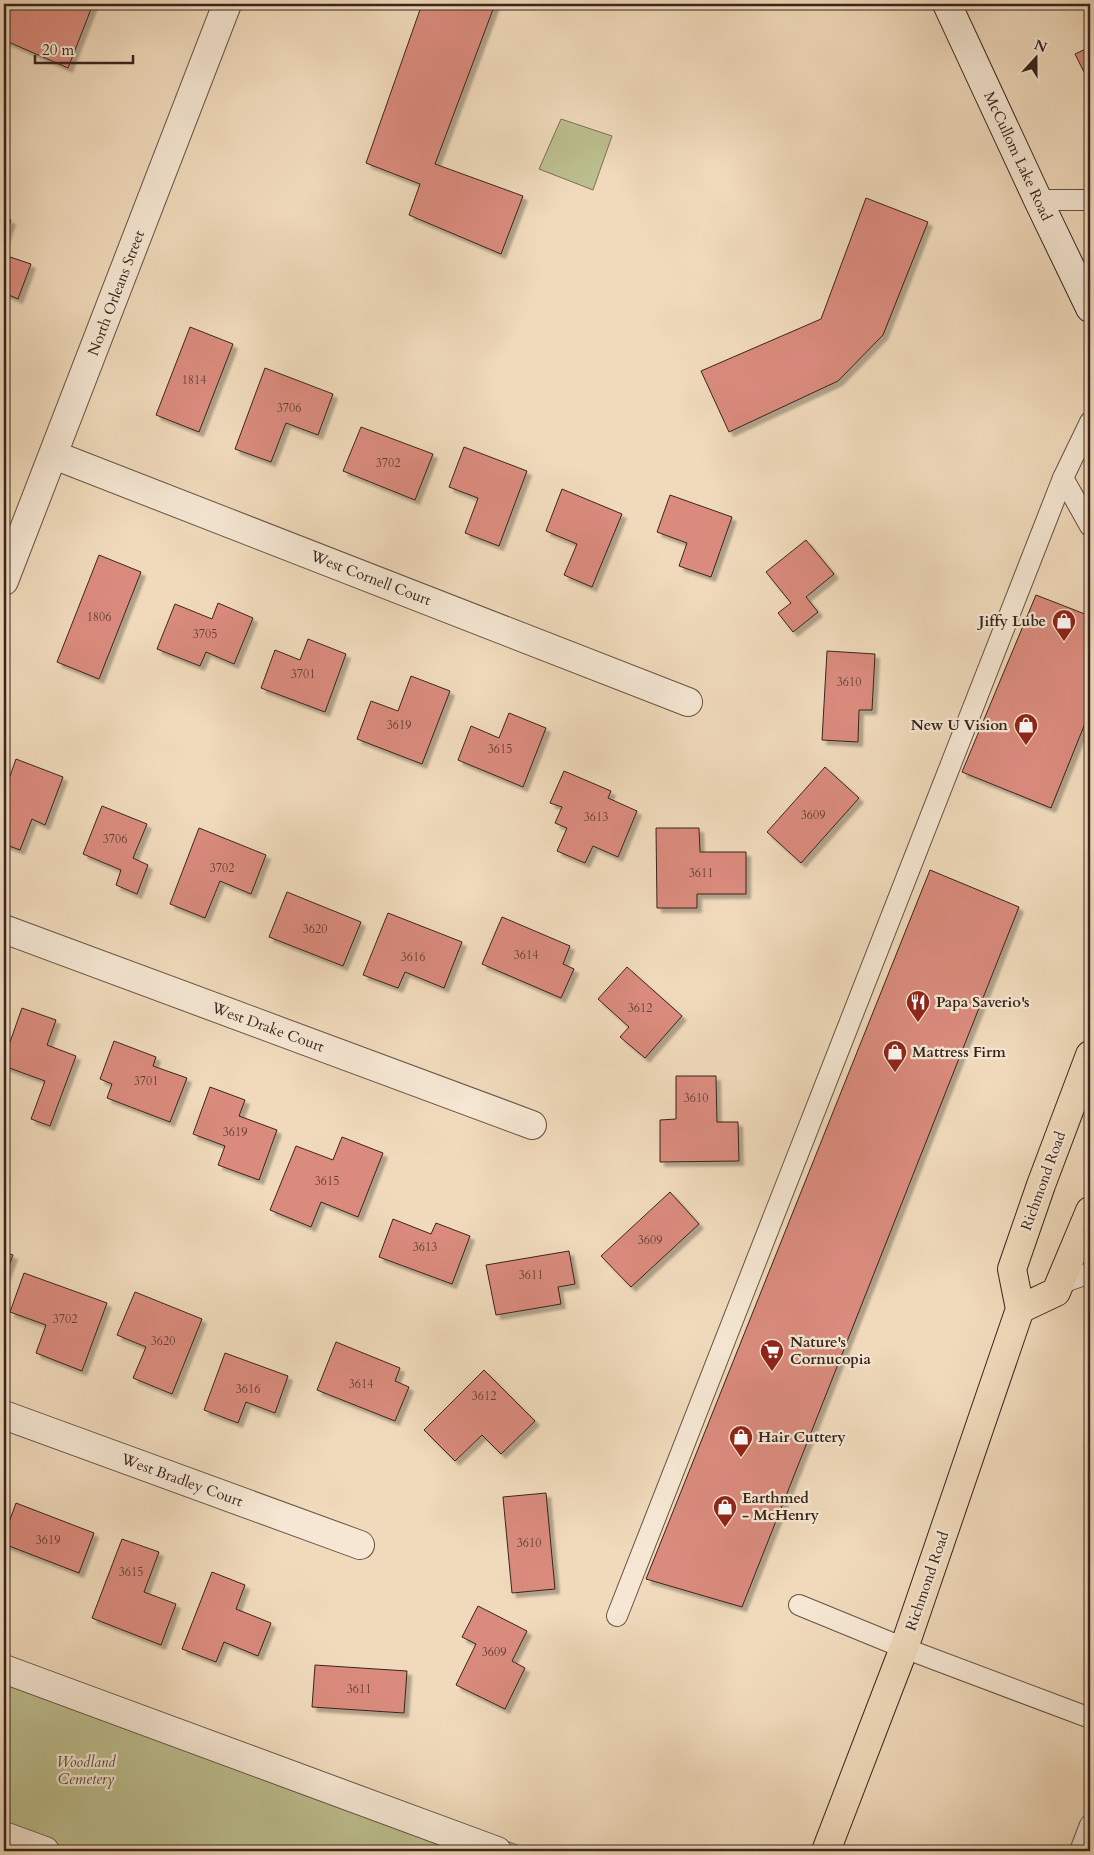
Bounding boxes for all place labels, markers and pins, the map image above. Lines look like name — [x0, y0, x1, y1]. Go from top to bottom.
shop icon: Jiffy Lube — [1051, 608, 1077, 642]
place label: Jiffy Lube — [977, 611, 1046, 631]
shop icon: New U Vision — [1013, 712, 1039, 746]
place label: New U Vision — [911, 715, 1008, 735]
restaurant icon: Papa Saverio's — [905, 989, 931, 1023]
place label: Papa Saverio's — [936, 992, 1030, 1012]
shop icon: Mattress Firm — [882, 1039, 908, 1073]
place label: Mattress Firm — [912, 1042, 1006, 1062]
place label: Nature's Cornucopia — [790, 1332, 872, 1369]
supermarket icon: Nature's Cornucopia — [759, 1338, 785, 1372]
shop icon: Hair Cuttery — [728, 1424, 754, 1458]
place label: Hair Cuttery — [758, 1427, 846, 1447]
place label: Earthmed - McHenry — [742, 1488, 819, 1525]
shop icon: Earthmed - McHenry — [712, 1494, 738, 1528]

